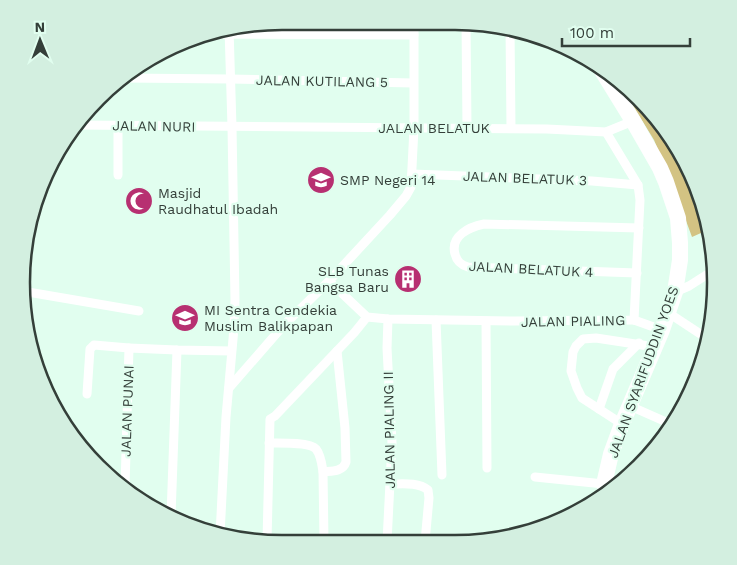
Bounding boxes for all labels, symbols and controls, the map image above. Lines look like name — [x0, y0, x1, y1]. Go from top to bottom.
north arrow — [15, 15, 65, 65]
scale bar — [562, 15, 690, 47]
text: N — [34, 19, 45, 35]
text: 100 m — [570, 24, 614, 42]
street label: JALAN KUTILANG 5 — [256, 72, 388, 90]
street label: JALAN NURI — [112, 117, 196, 135]
street label: JALAN BELATUK — [378, 120, 490, 136]
school or university icon: SMP Negeri 14 — [306, 165, 336, 195]
street label: JALAN BELATUK 3 — [463, 168, 587, 188]
place label: SMP Negeri 14 — [340, 172, 436, 188]
place label: Masjid Raudhatul Ibadah — [158, 185, 278, 217]
mosque icon: Masjid Raudhatul Ibadah — [124, 186, 154, 216]
street label: JALAN BELATUK 4 — [468, 258, 594, 280]
place label: SLB Tunas Bangsa Baru — [305, 263, 389, 295]
building icon: SLB Tunas Bangsa Baru — [393, 264, 423, 294]
street label: JALAN SYARIFUDDIN YOES — [604, 284, 682, 460]
place label: MI Sentra Cendekia Muslim Balikpapan — [204, 302, 337, 334]
school or university icon: MI Sentra Cendekia Muslim Balikpapan — [170, 303, 200, 333]
street label: JALAN PIALING — [521, 312, 625, 330]
street label: JALAN PUNAI — [117, 365, 137, 457]
street label: JALAN PIALING II — [380, 371, 398, 489]

